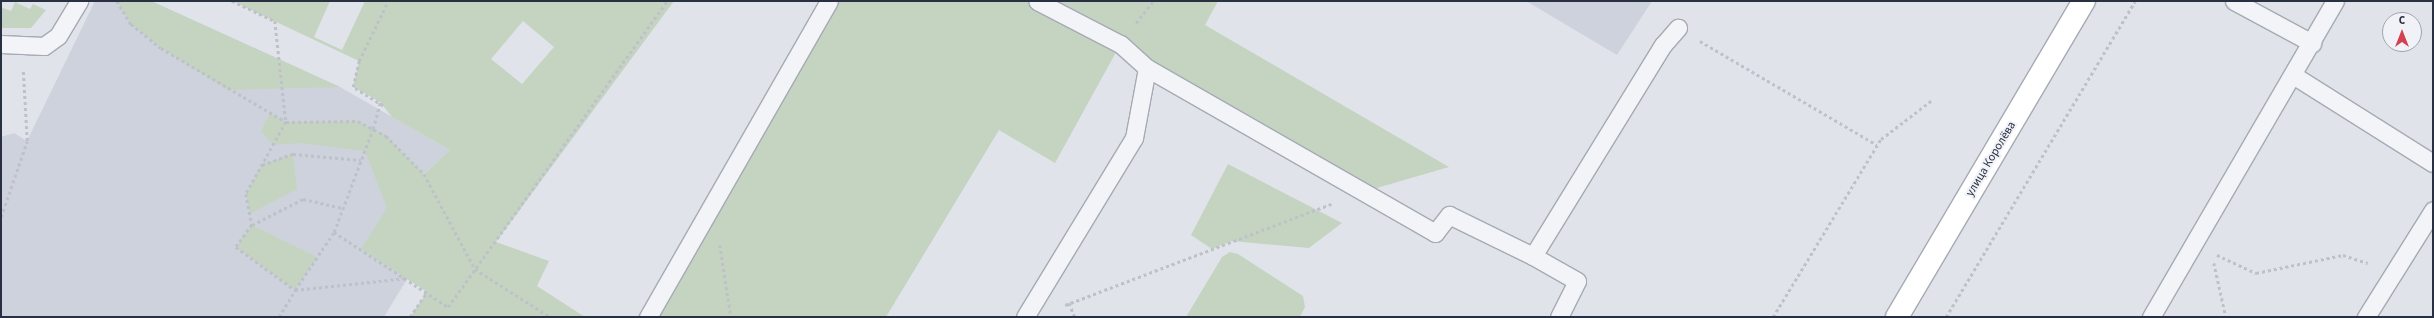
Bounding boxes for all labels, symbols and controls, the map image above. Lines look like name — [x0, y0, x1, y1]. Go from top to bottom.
north arrow — [2382, 12, 2422, 52]
text: С — [2399, 13, 2405, 28]
street label: улица Королёва — [1963, 119, 2019, 199]

